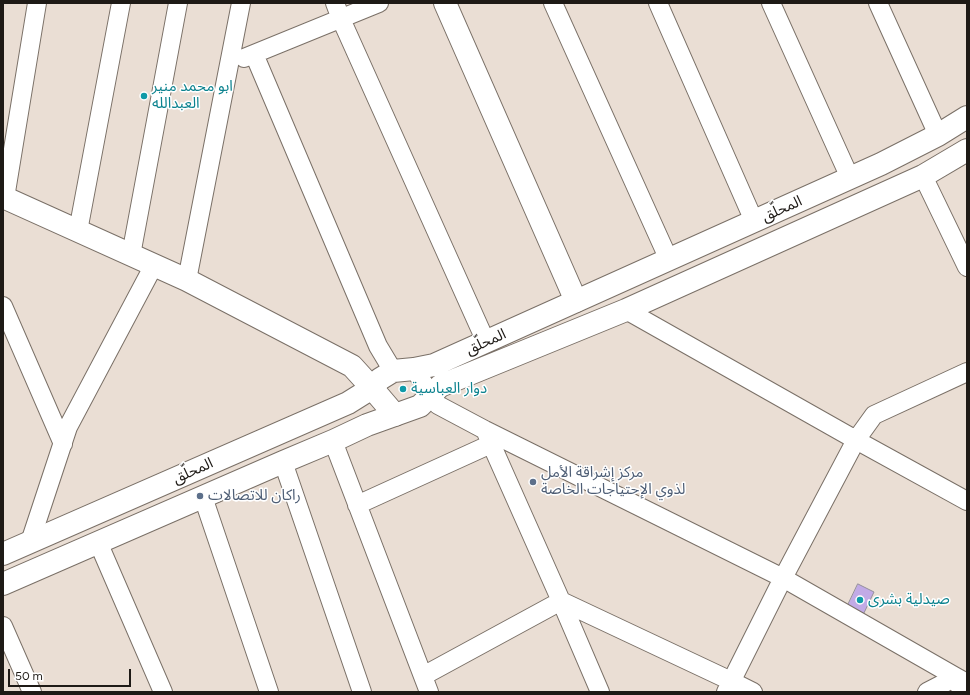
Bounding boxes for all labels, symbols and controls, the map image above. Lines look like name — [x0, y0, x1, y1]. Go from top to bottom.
place label: ابو محمد منير العبدالله — [152, 78, 233, 113]
marker: ابو محمد منير العبدالله — [139, 91, 149, 101]
street label: المحلّق — [759, 192, 805, 226]
street label: المحلّق — [463, 325, 509, 359]
place label: دوار العباسية — [411, 380, 487, 398]
marker: دوار العباسية — [398, 384, 408, 394]
street label: المحلّق — [170, 454, 216, 488]
place label: مركز إشراقة الأمل لذوي الإحتياجات الخاصة — [541, 464, 685, 499]
marker: مركز إشراقة الأمل لذوي الإحتياجات الخاصة — [528, 477, 538, 487]
place label: راكان للاتصالات — [208, 487, 301, 505]
marker: راكان للاتصالات — [195, 491, 205, 501]
place label: صيدلية بشرى — [868, 591, 950, 609]
marker: صيدلية بشرى — [855, 595, 865, 605]
scale bar — [10, 661, 133, 687]
text: 50 m — [15, 669, 43, 683]

